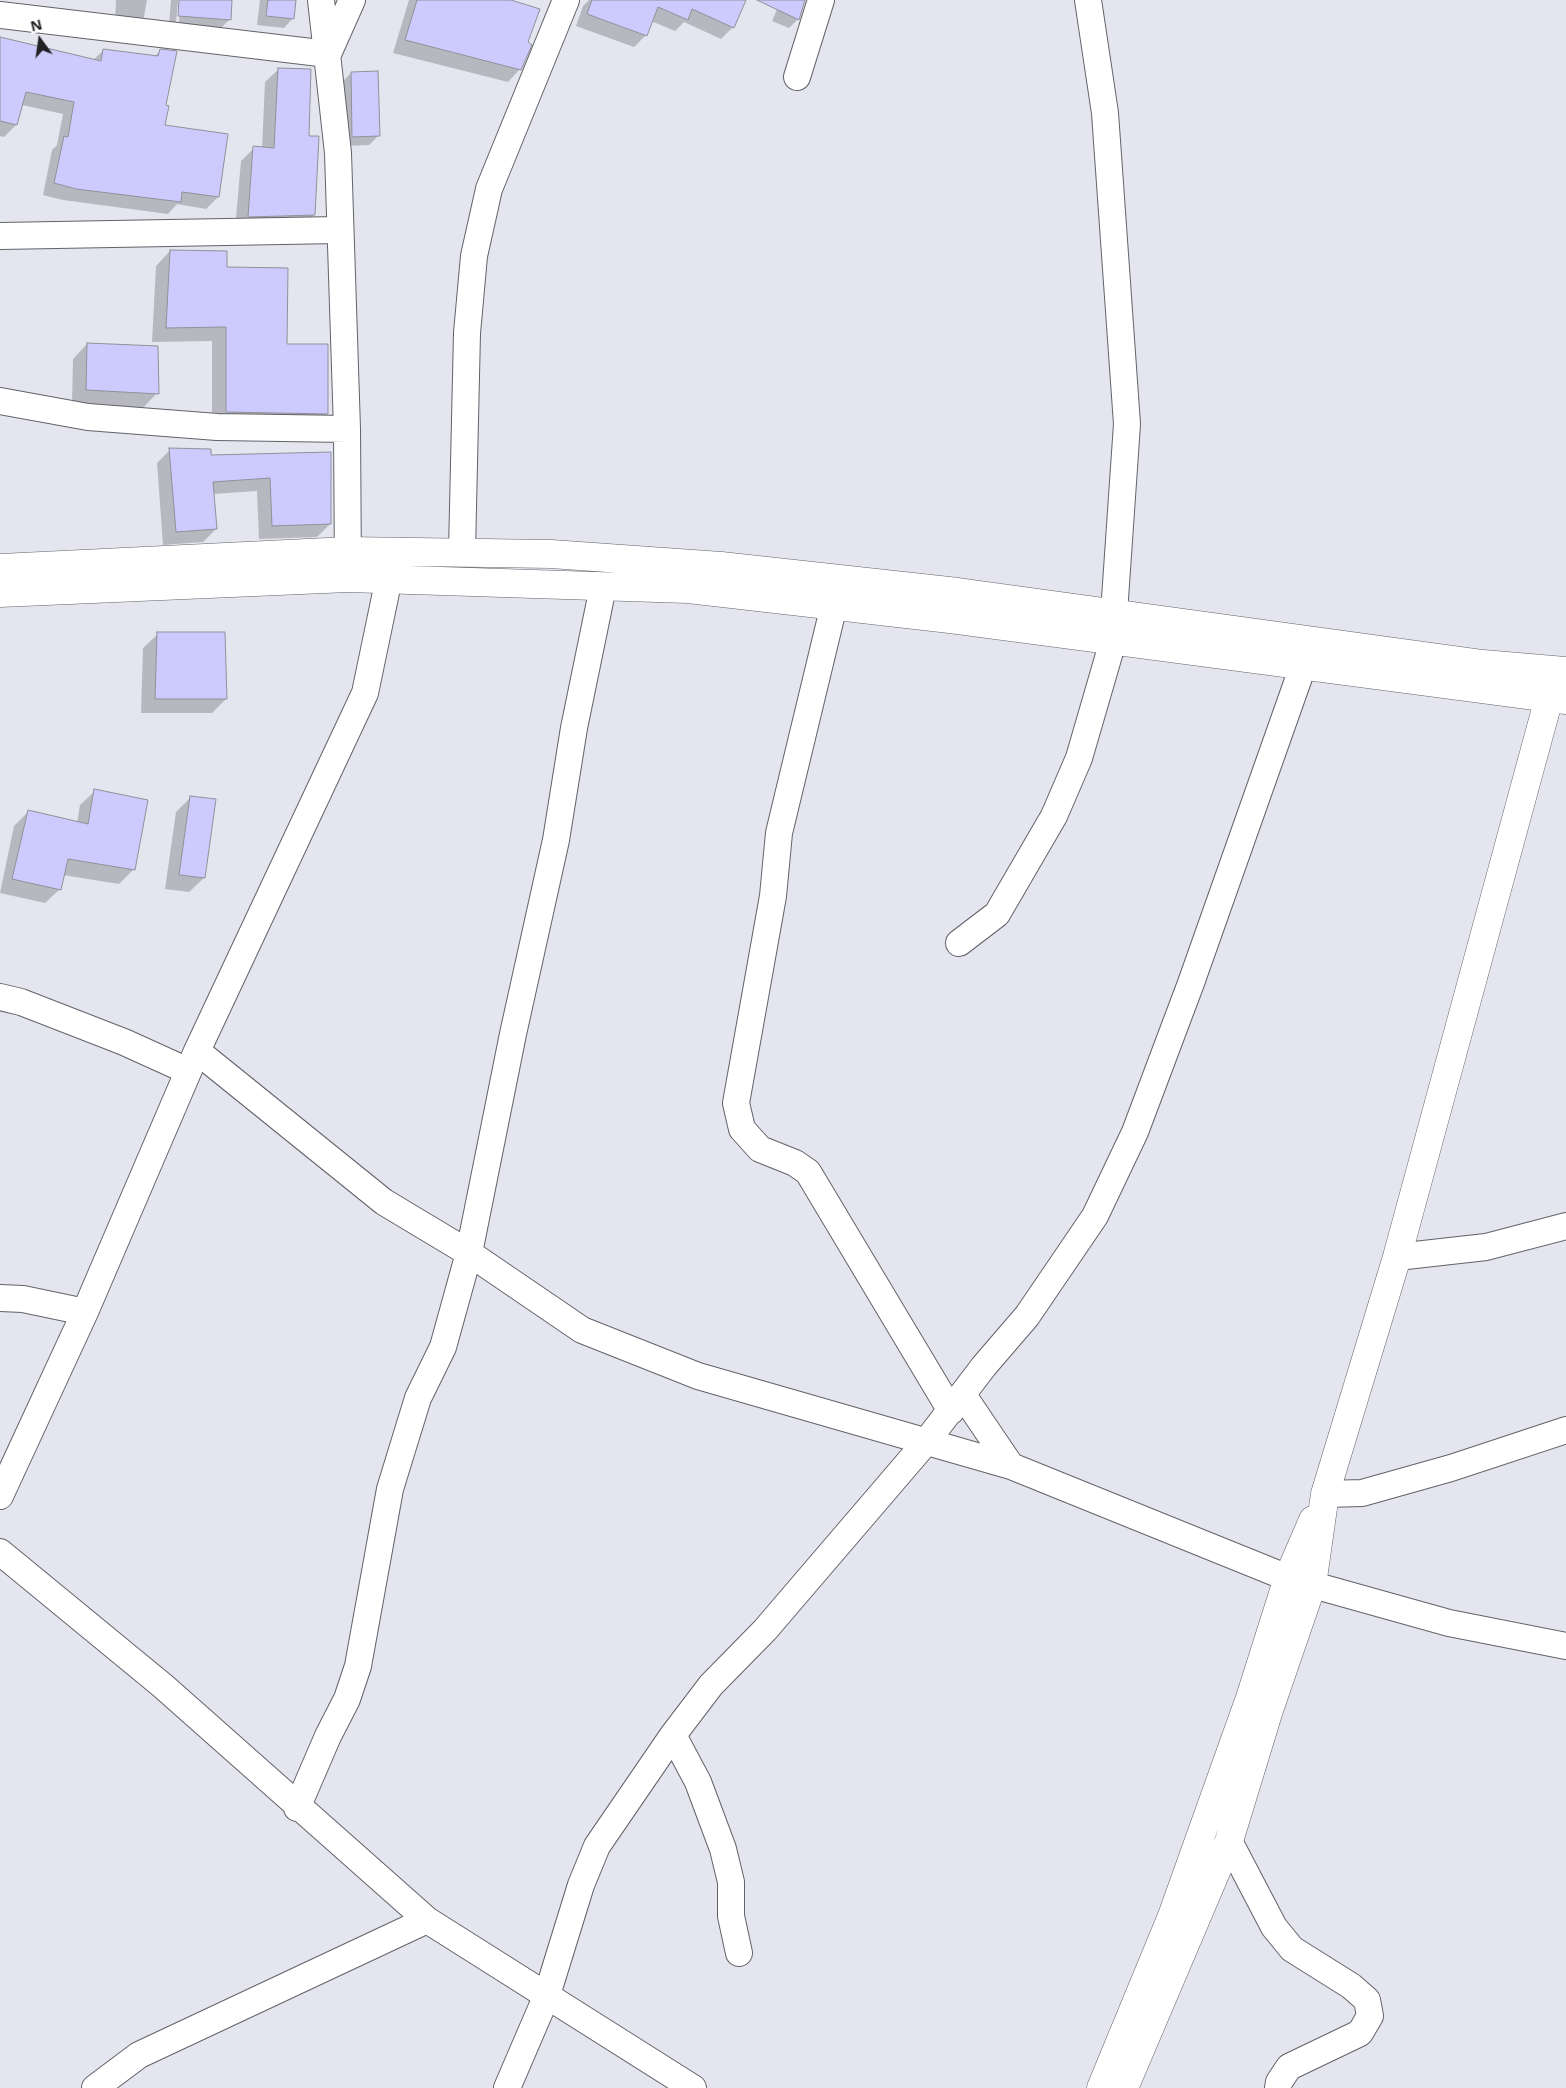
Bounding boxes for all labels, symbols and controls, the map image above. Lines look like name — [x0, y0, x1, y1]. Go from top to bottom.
text: N — [28, 14, 44, 36]
north arrow — [15, 15, 65, 65]

